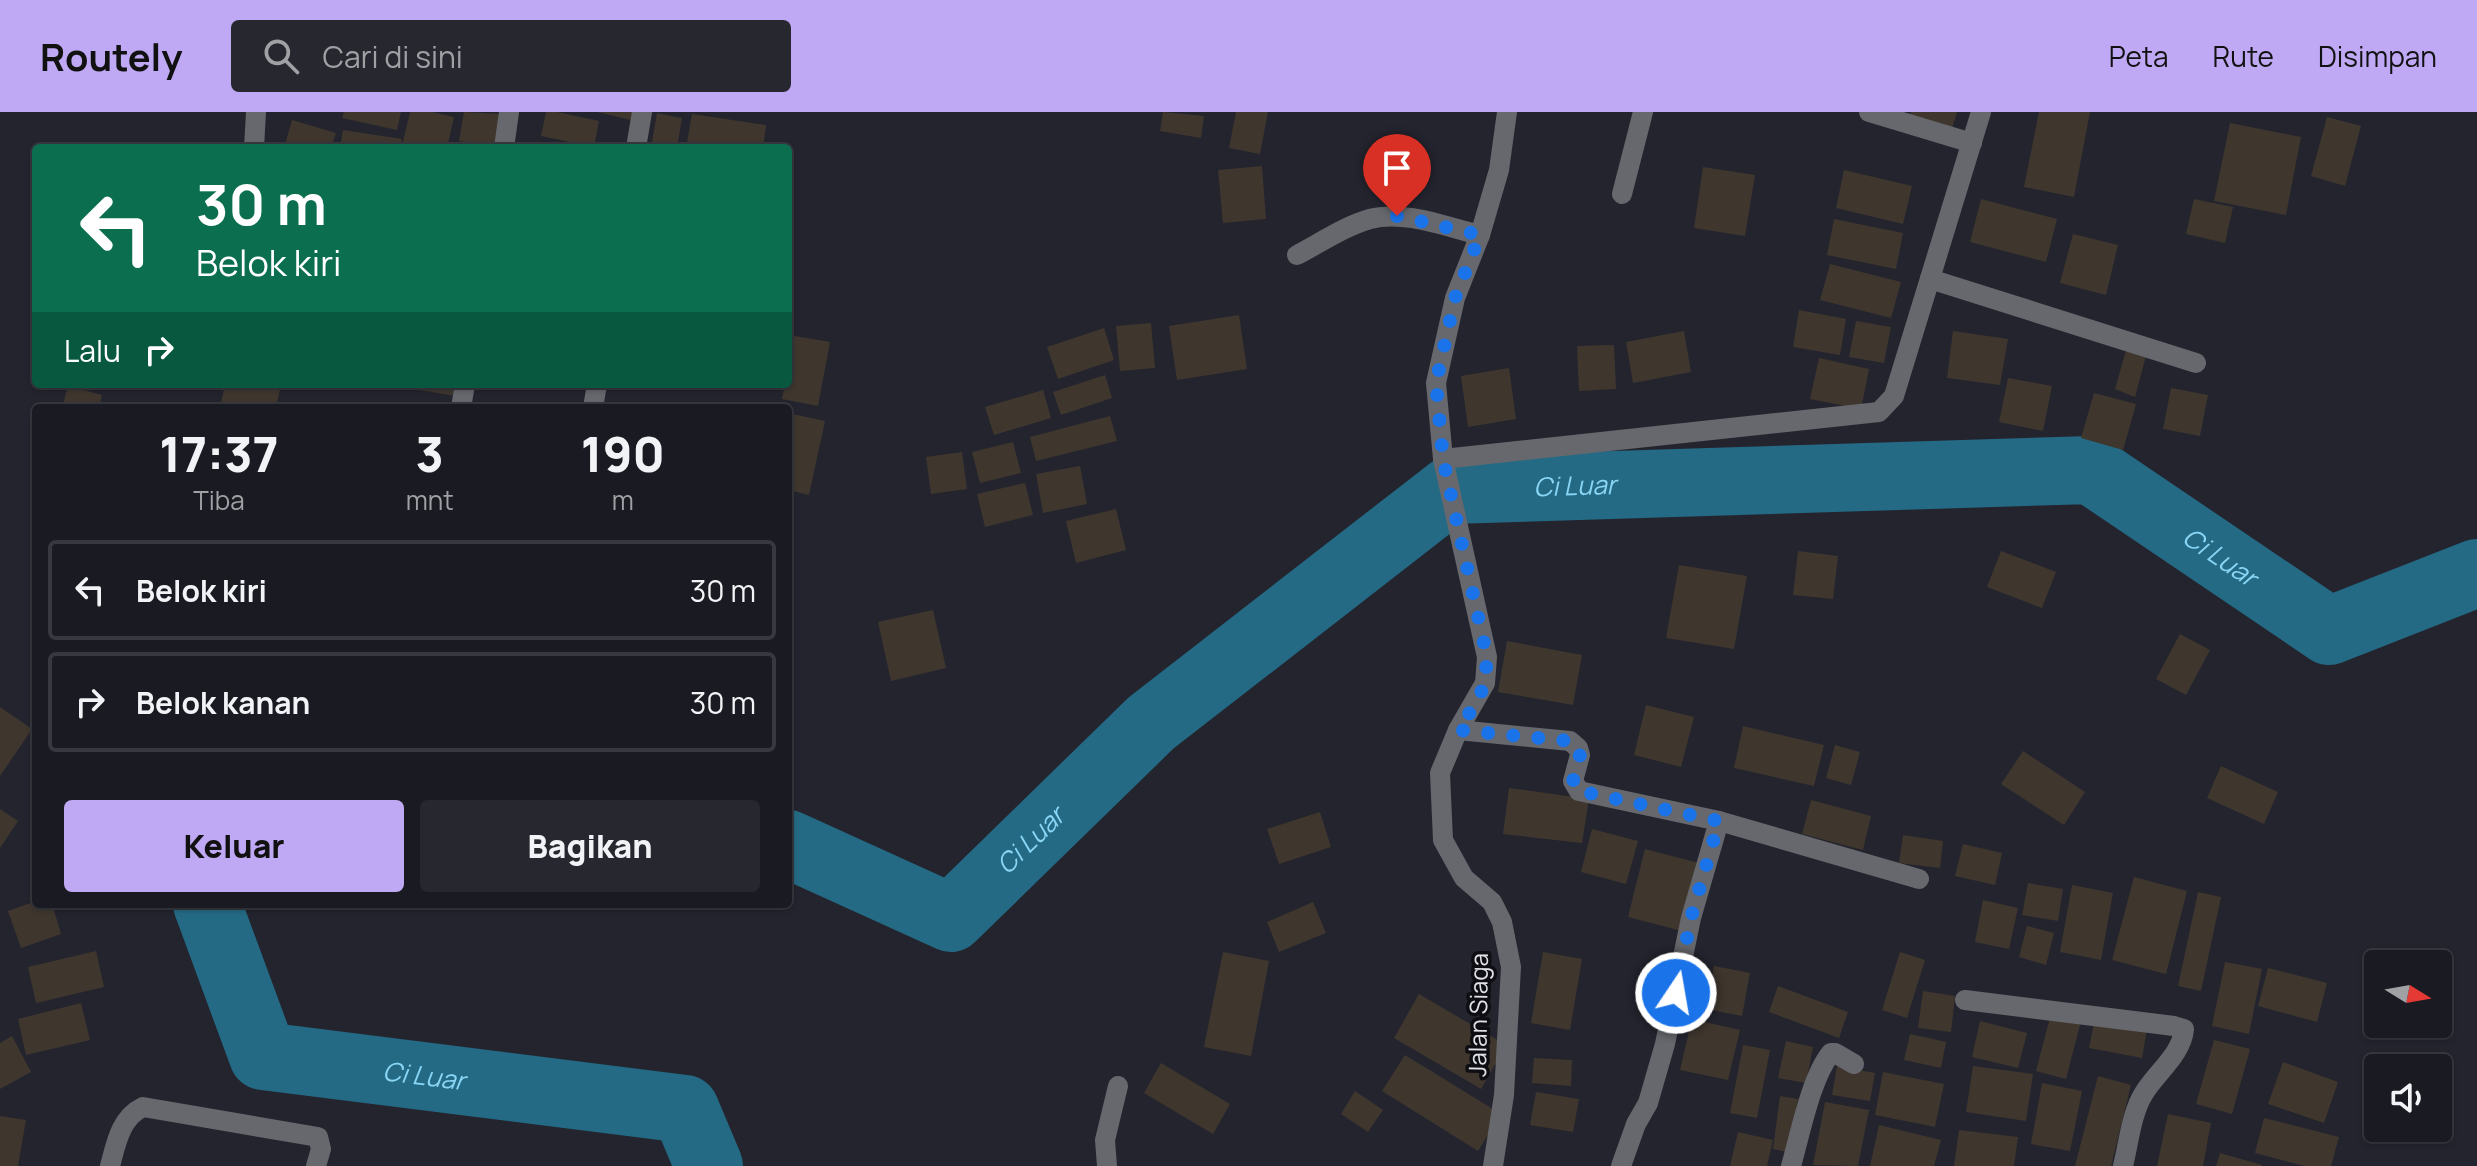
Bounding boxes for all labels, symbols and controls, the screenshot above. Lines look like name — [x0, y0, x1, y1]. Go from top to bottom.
search box — [231, 20, 791, 92]
text: Routely — [40, 30, 183, 82]
icon: search — [259, 34, 303, 78]
text: Cari di sini — [323, 36, 463, 77]
text: Peta — [2109, 37, 2169, 75]
text: Rute — [2213, 37, 2274, 75]
text: Disimpan — [2318, 37, 2437, 75]
pin — [1363, 134, 1431, 216]
icon: arrive — [1375, 146, 1419, 190]
text: 30 m — [196, 165, 327, 242]
icon: left — [64, 176, 168, 280]
text: Belok kiri — [196, 238, 342, 287]
icon: right — [137, 328, 181, 372]
text: Lalu — [64, 330, 121, 371]
text: 17:37 — [159, 421, 279, 486]
text: 3 — [416, 421, 444, 486]
text: 190 — [581, 421, 665, 486]
water label: Ci Luar — [1533, 466, 1620, 504]
text: Tiba — [193, 482, 245, 518]
text: mnt — [406, 482, 454, 518]
text: m — [612, 482, 634, 518]
water label: Ci Luar — [2176, 518, 2268, 596]
icon: left — [68, 568, 112, 612]
text: Belok kiri — [136, 570, 267, 611]
text: 30 m — [690, 570, 756, 611]
icon: right — [68, 680, 112, 724]
text: Belok kanan — [136, 682, 310, 723]
text: 30 m — [690, 682, 756, 723]
water label: Ci Luar — [988, 796, 1074, 881]
button: Keluar — [64, 800, 404, 892]
button: Bagikan — [420, 800, 760, 892]
north arrow — [2364, 950, 2452, 1038]
map controls — [2364, 950, 2452, 1142]
position arrow — [1634, 951, 1718, 1035]
street label: Jalan Siaga — [1460, 953, 1495, 1077]
water label: Ci Luar — [381, 1052, 471, 1099]
button: sound — [2364, 1054, 2452, 1142]

